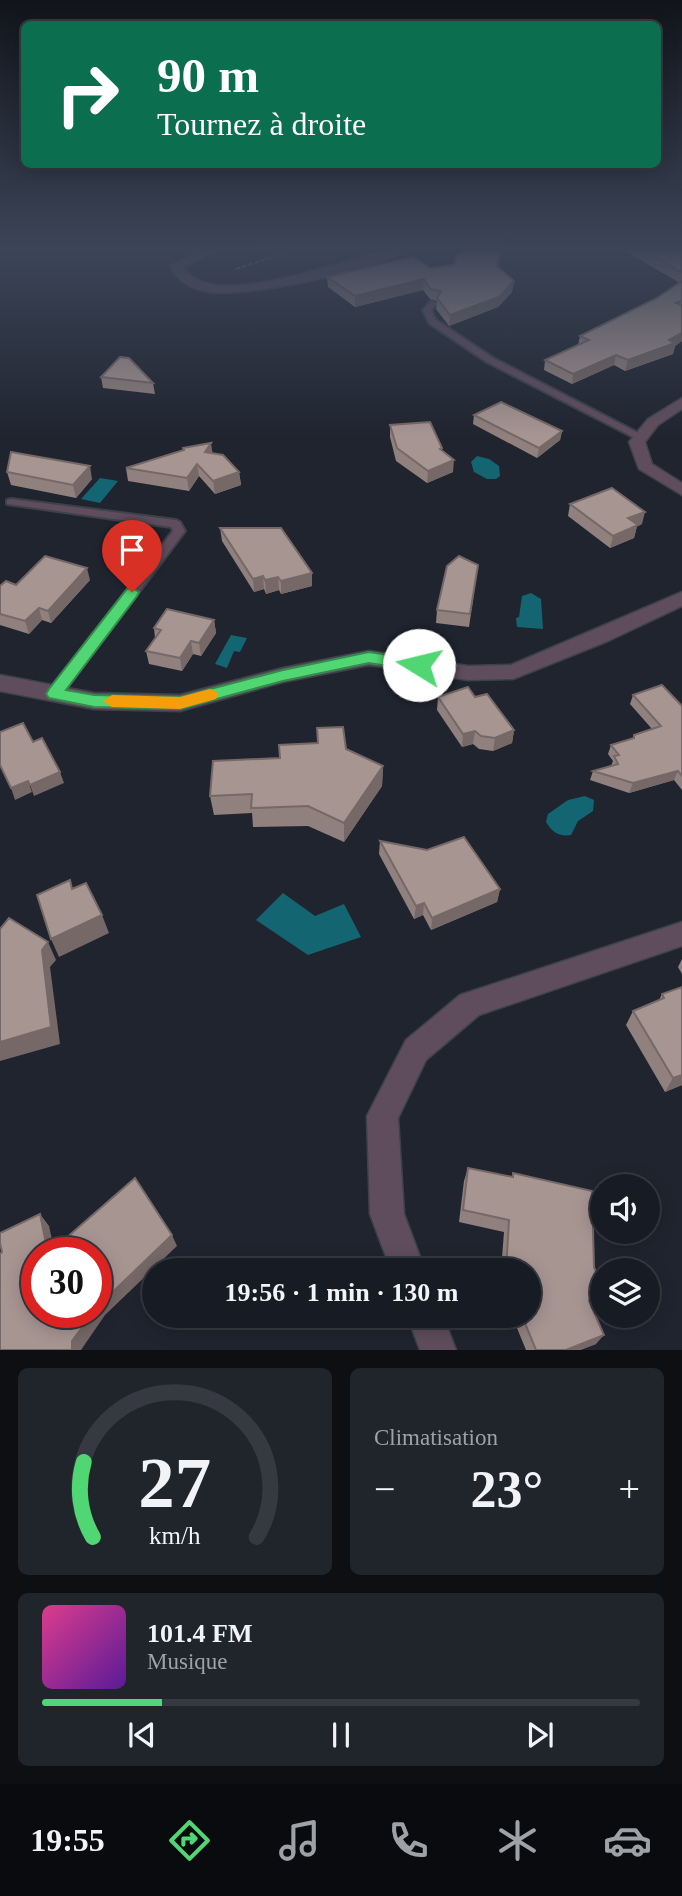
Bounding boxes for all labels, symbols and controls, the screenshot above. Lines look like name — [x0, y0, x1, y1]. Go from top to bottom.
text: 90 m — [157, 48, 259, 103]
icon: right — [42, 49, 133, 140]
text: Tournez à droite — [157, 106, 366, 142]
pin — [102, 520, 162, 592]
icon: arrive — [113, 531, 151, 569]
position arrow — [382, 628, 456, 702]
map controls — [590, 1174, 660, 1328]
button: sound — [590, 1174, 660, 1244]
speed limit sign: 30 — [21, 1237, 112, 1328]
button: layers — [590, 1258, 660, 1328]
text: 19:56 · 1 min · 130 m — [225, 1278, 459, 1307]
text: Climatisation — [374, 1425, 498, 1450]
text: 27 — [139, 1443, 211, 1524]
text: 23° — [471, 1461, 543, 1518]
text: − — [374, 1468, 395, 1510]
text: + — [619, 1468, 640, 1510]
text: km/h — [149, 1522, 201, 1549]
text: 101.4 FM — [147, 1619, 252, 1648]
text: Musique — [147, 1649, 228, 1674]
icon: previous — [123, 1716, 161, 1754]
icon: pause — [322, 1716, 360, 1754]
icon: next — [521, 1716, 559, 1754]
icon: directions — [165, 1816, 214, 1865]
icon: music — [275, 1816, 324, 1865]
icon: phone — [384, 1816, 433, 1865]
icon: climate — [493, 1816, 542, 1865]
icon: car — [603, 1816, 652, 1865]
text: 19:55 — [30, 1822, 105, 1858]

